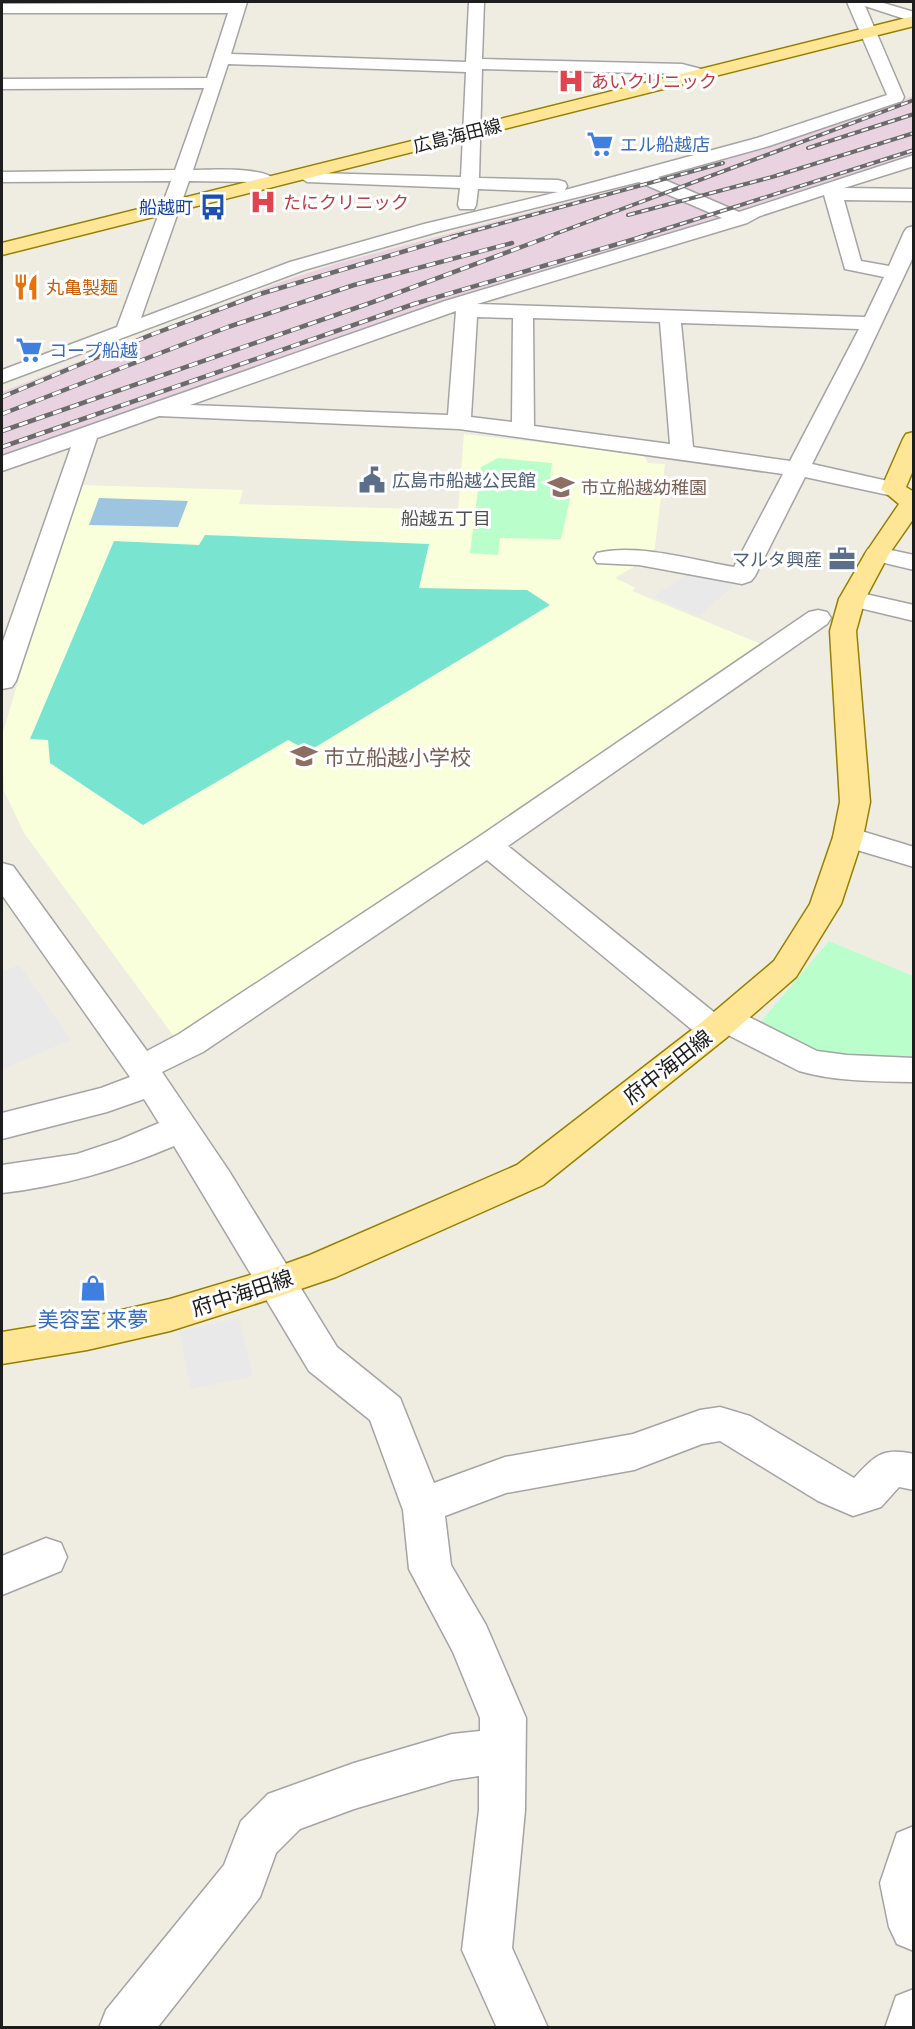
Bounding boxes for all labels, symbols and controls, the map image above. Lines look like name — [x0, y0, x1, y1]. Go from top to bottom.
hospital icon: あいクリニック — [556, 66, 586, 96]
place label: あいクリニック — [591, 70, 717, 92]
street label: 広島海田線 — [411, 113, 503, 157]
supermarket icon: エル船越店 — [585, 129, 615, 159]
place label: エル船越店 — [620, 133, 710, 155]
hospital icon: たにクリニック — [248, 187, 278, 217]
place label: たにクリニック — [283, 191, 409, 213]
bus stop icon: 船越町 — [198, 192, 228, 222]
place label: 船越町 — [139, 196, 193, 218]
restaurant icon: 丸亀製麺 — [11, 272, 41, 302]
place label: 丸亀製麺 — [46, 276, 118, 298]
supermarket icon: コープ船越 — [14, 335, 44, 365]
place label: コープ船越 — [49, 339, 138, 361]
public building icon: 広島市船越公民館 — [357, 465, 387, 495]
place label: 広島市船越公民館 — [392, 469, 536, 491]
school or university icon: 市立船越幼稚園 — [546, 472, 576, 502]
place label: 市立船越幼稚園 — [581, 476, 707, 498]
district label: 船越五丁目 — [401, 507, 491, 529]
office icon: マルタ興産 — [827, 544, 857, 574]
place label: マルタ興産 — [732, 548, 822, 570]
school or university icon: 市立船越小学校 — [289, 741, 319, 771]
place label: 市立船越小学校 — [324, 744, 471, 769]
street label: 府中海田線 — [618, 1024, 716, 1108]
street label: 府中海田線 — [188, 1264, 296, 1320]
shop icon: 美容室 来夢 — [78, 1273, 108, 1303]
place label: 美容室 来夢 — [38, 1306, 148, 1331]

